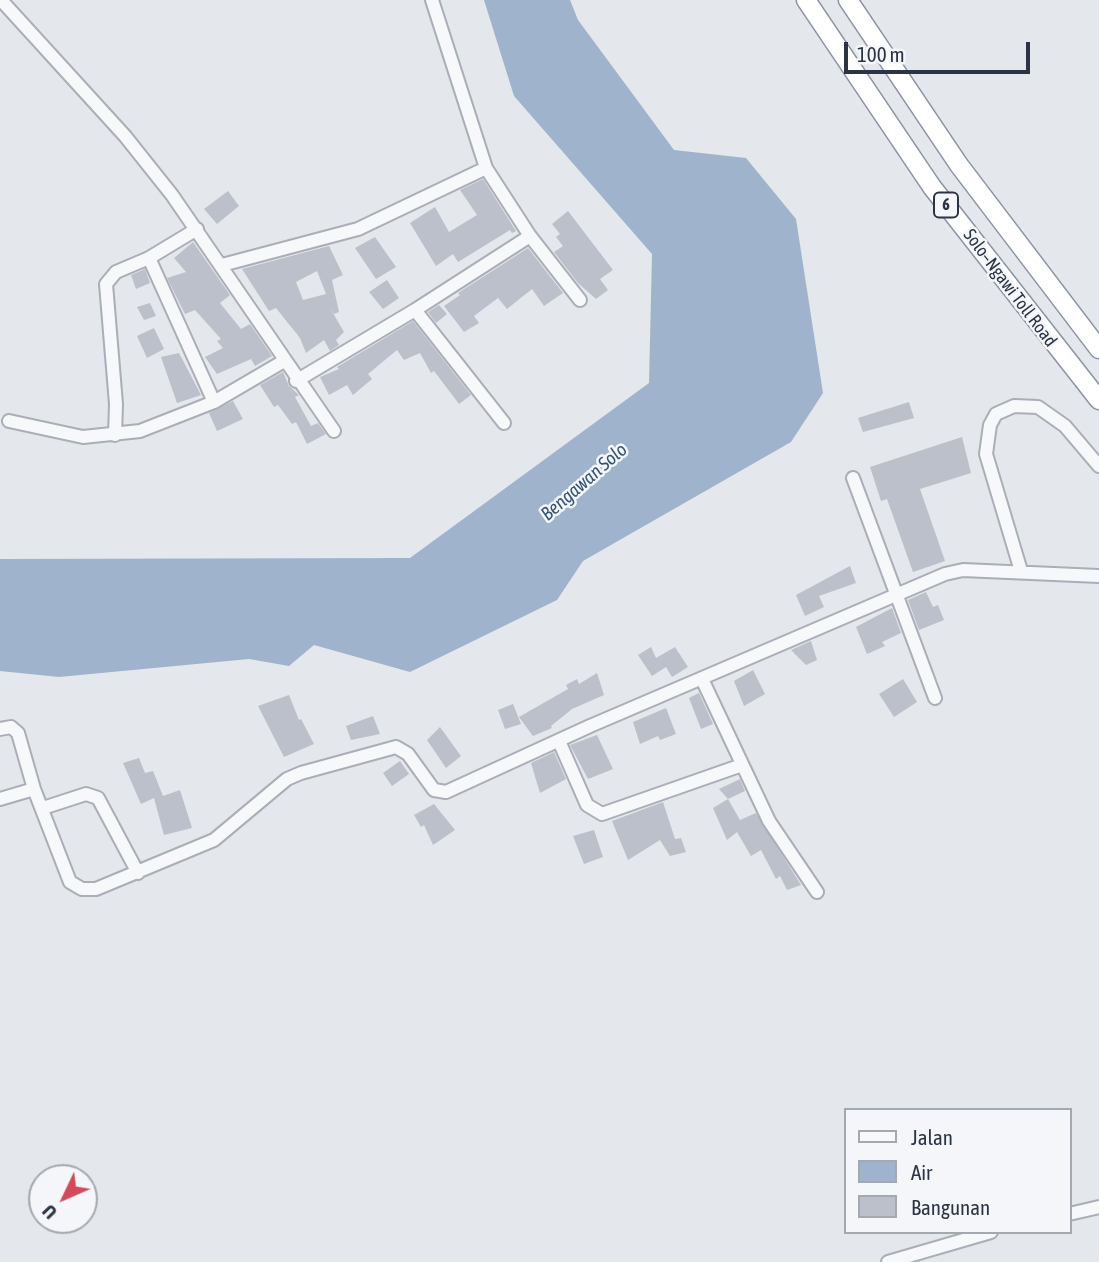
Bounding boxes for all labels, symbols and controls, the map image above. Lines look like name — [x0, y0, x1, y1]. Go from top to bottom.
scale bar — [847, 28, 1032, 72]
text: 100 m — [857, 42, 905, 66]
road number: 6 — [934, 192, 958, 218]
street label: Solo–Ngawi Toll Road — [959, 225, 1061, 351]
water label: Bengawan Solo — [536, 438, 632, 526]
legend — [844, 1108, 1071, 1234]
text: Jalan — [911, 1125, 953, 1149]
text: Air — [911, 1160, 932, 1184]
north arrow — [28, 1164, 98, 1234]
text: Bangunan — [911, 1195, 990, 1219]
text: U — [38, 1201, 61, 1224]

